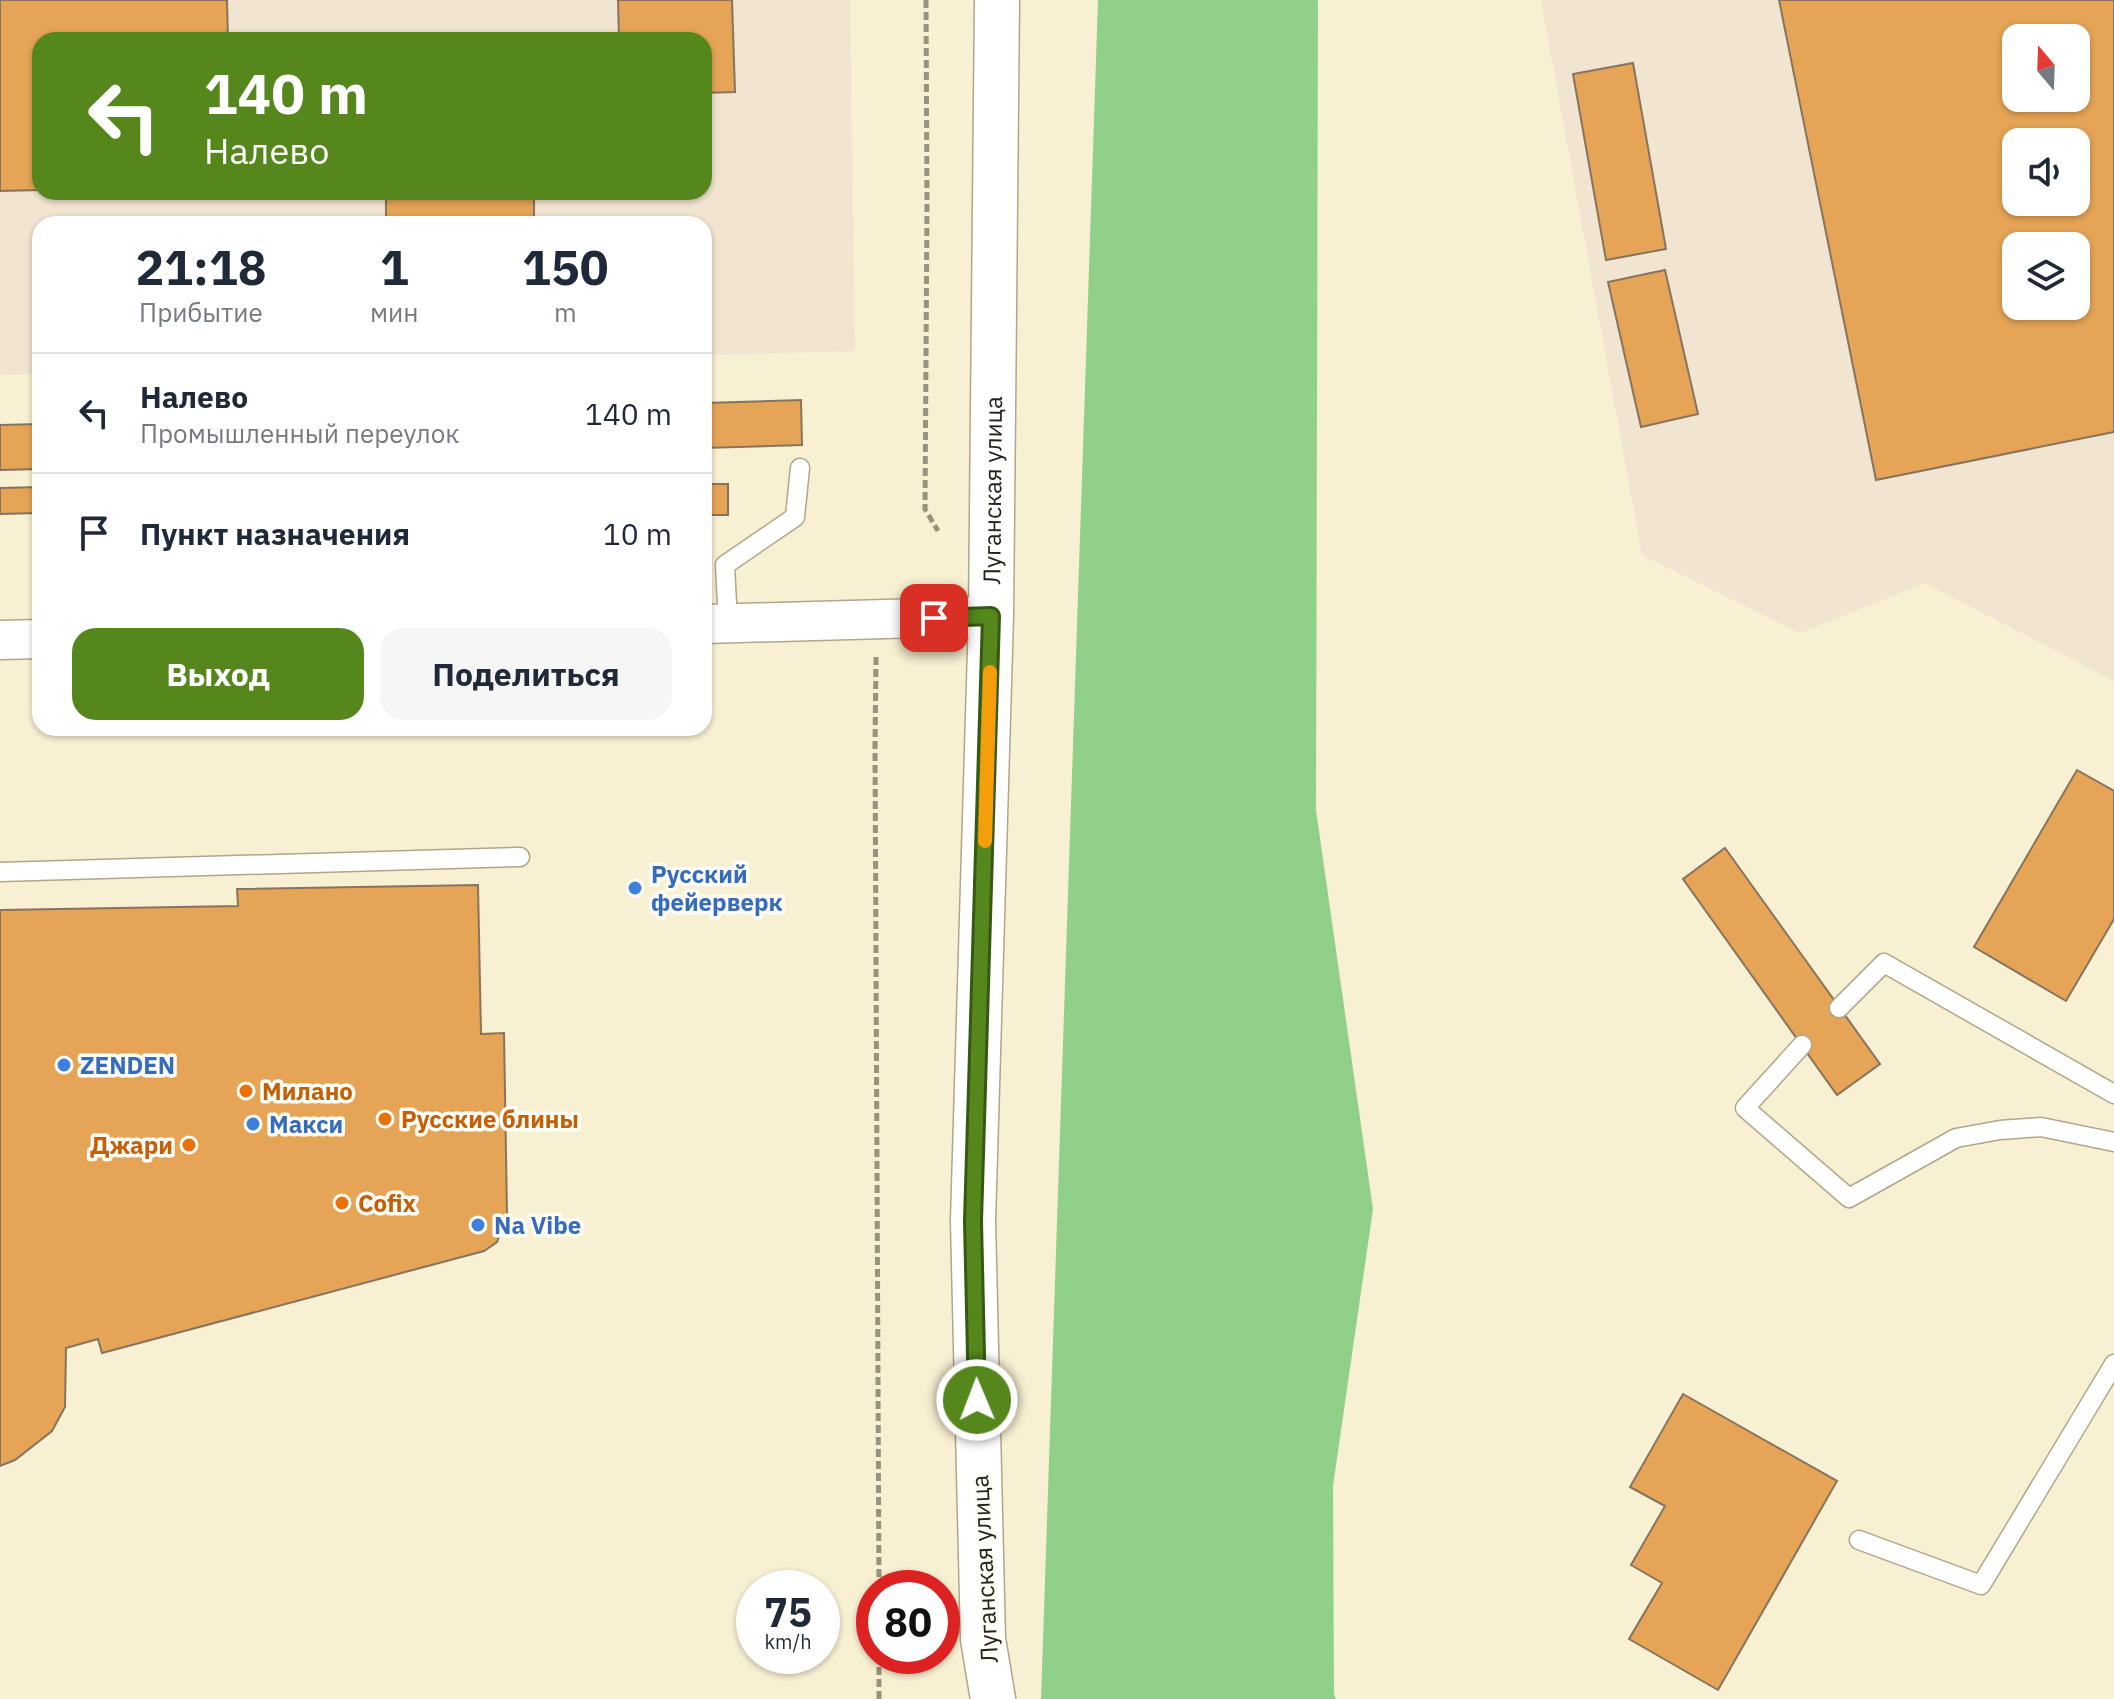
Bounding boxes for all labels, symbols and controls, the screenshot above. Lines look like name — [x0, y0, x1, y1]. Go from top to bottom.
north arrow — [2002, 24, 2090, 112]
map controls — [2002, 24, 2090, 320]
text: 140 m — [204, 57, 368, 129]
icon: left — [72, 64, 176, 168]
text: Налево — [204, 127, 329, 174]
button: sound — [2002, 128, 2090, 216]
button: layers — [2002, 232, 2090, 320]
text: 21:18 — [135, 236, 267, 298]
text: 1 — [380, 236, 409, 298]
text: 150 — [522, 236, 609, 298]
text: Прибытие — [139, 295, 263, 329]
text: мин — [370, 295, 419, 329]
text: m — [554, 295, 577, 329]
text: Налево — [140, 377, 248, 416]
icon: left — [72, 391, 116, 435]
text: 140 m — [585, 394, 672, 433]
street label: Луганская улица — [975, 396, 1009, 585]
text: Промышленный переулок — [140, 416, 460, 450]
icon: arrive — [72, 511, 116, 555]
text: Пункт назначения — [140, 514, 410, 553]
text: 10 m — [603, 514, 672, 553]
pin — [900, 584, 968, 652]
icon: arrive — [912, 596, 956, 640]
button: Выход — [72, 628, 364, 720]
button: Поделиться — [380, 628, 672, 720]
place label: Русский фейерверк — [651, 858, 783, 918]
marker: Русский фейерверк — [626, 879, 644, 897]
place label: ZENDEN — [80, 1049, 175, 1081]
marker: ZENDEN — [55, 1056, 73, 1074]
place label: Милано — [262, 1075, 353, 1107]
marker: Милано — [237, 1082, 255, 1100]
place label: Русские блины — [401, 1103, 579, 1135]
place label: Макси — [269, 1108, 343, 1140]
marker: Русские блины — [376, 1110, 394, 1128]
marker: Макси — [244, 1115, 262, 1133]
place label: Джари — [90, 1129, 173, 1161]
marker: Джари — [180, 1136, 198, 1154]
place label: Cofix — [358, 1187, 417, 1219]
marker: Cofix — [333, 1194, 351, 1212]
place label: Na Vibe — [494, 1209, 581, 1241]
marker: Na Vibe — [469, 1216, 487, 1234]
position arrow — [935, 1358, 1019, 1442]
street label: Луганская улица — [963, 1474, 1005, 1664]
speed limit sign: 80 — [856, 1570, 960, 1674]
text: 75 — [764, 1586, 812, 1638]
text: km/h — [764, 1628, 812, 1655]

